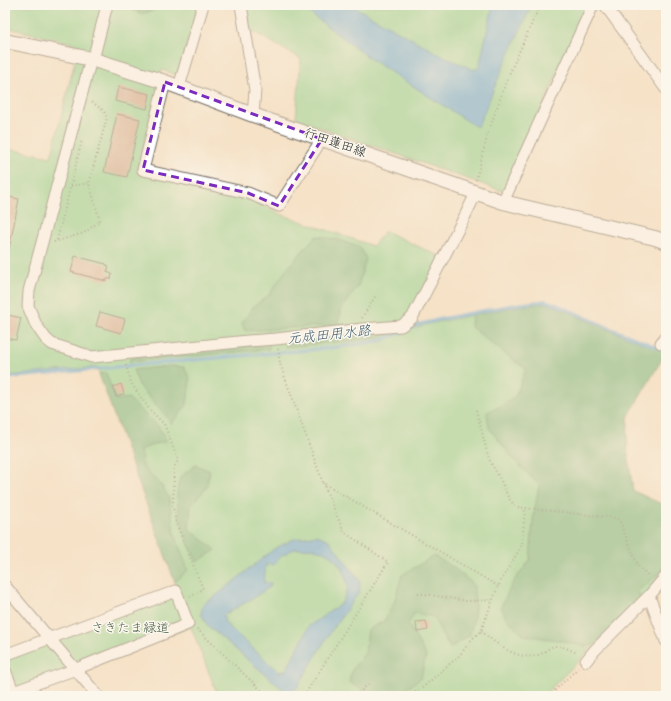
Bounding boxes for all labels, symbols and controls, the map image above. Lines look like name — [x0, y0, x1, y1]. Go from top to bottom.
street label: 行田蓮田線 — [301, 124, 369, 162]
water label: 元成田用水路 — [286, 322, 373, 348]
park label: さきたま緑道 — [91, 620, 169, 637]

